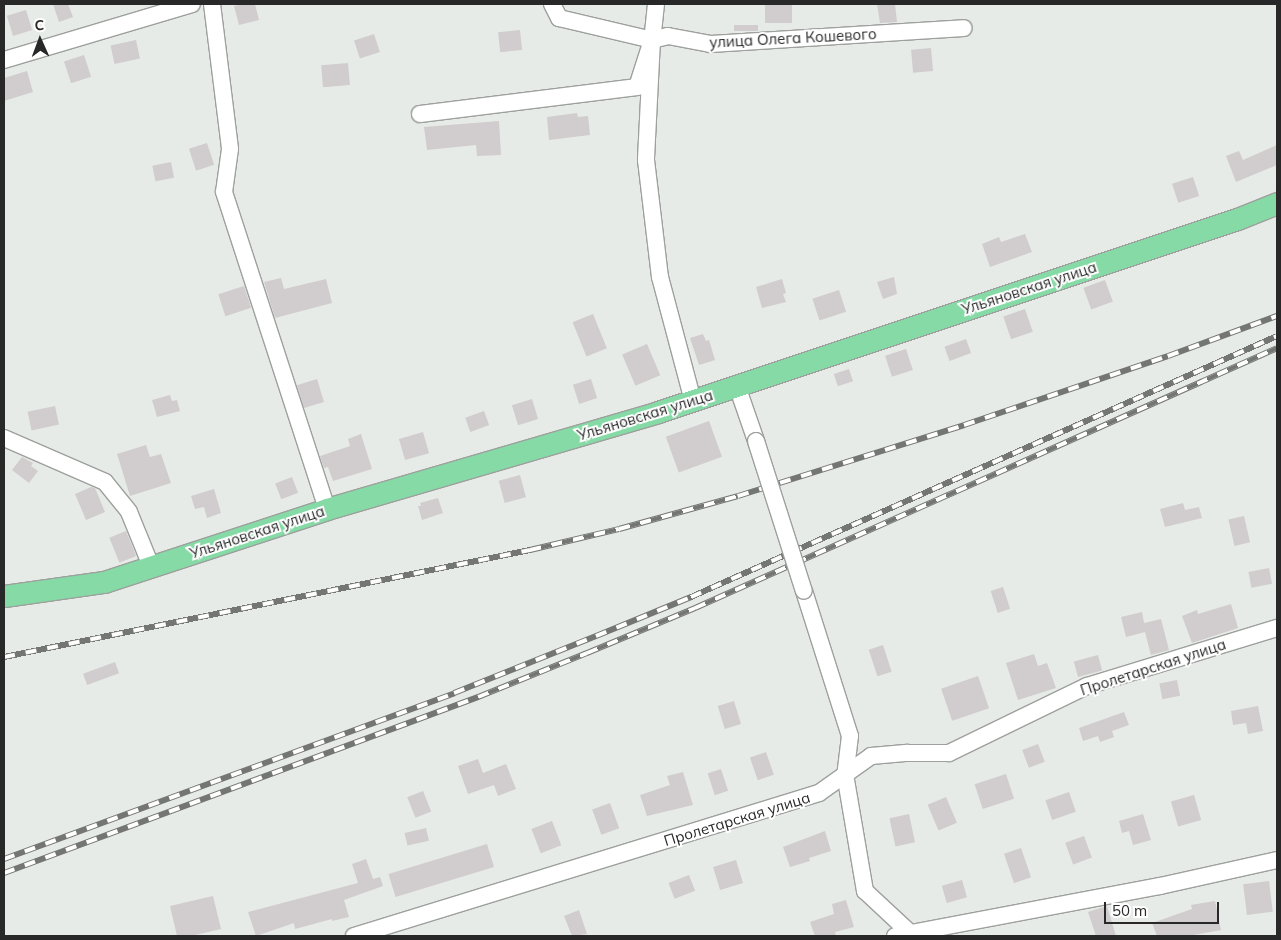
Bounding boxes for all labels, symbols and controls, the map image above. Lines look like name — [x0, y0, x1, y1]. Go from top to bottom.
north arrow — [15, 15, 65, 65]
text: С — [34, 16, 45, 34]
street label: улица Олега Кошевого — [709, 25, 877, 51]
street label: Ульяновская улица — [959, 258, 1099, 318]
street label: Ульяновская улица — [575, 386, 715, 444]
street label: Ульяновская улица — [187, 502, 327, 562]
street label: Пролетарская улица — [1078, 635, 1228, 699]
street label: Пролетарская улица — [662, 788, 812, 850]
scale bar — [1106, 892, 1221, 924]
text: 50 m — [1112, 901, 1147, 920]

